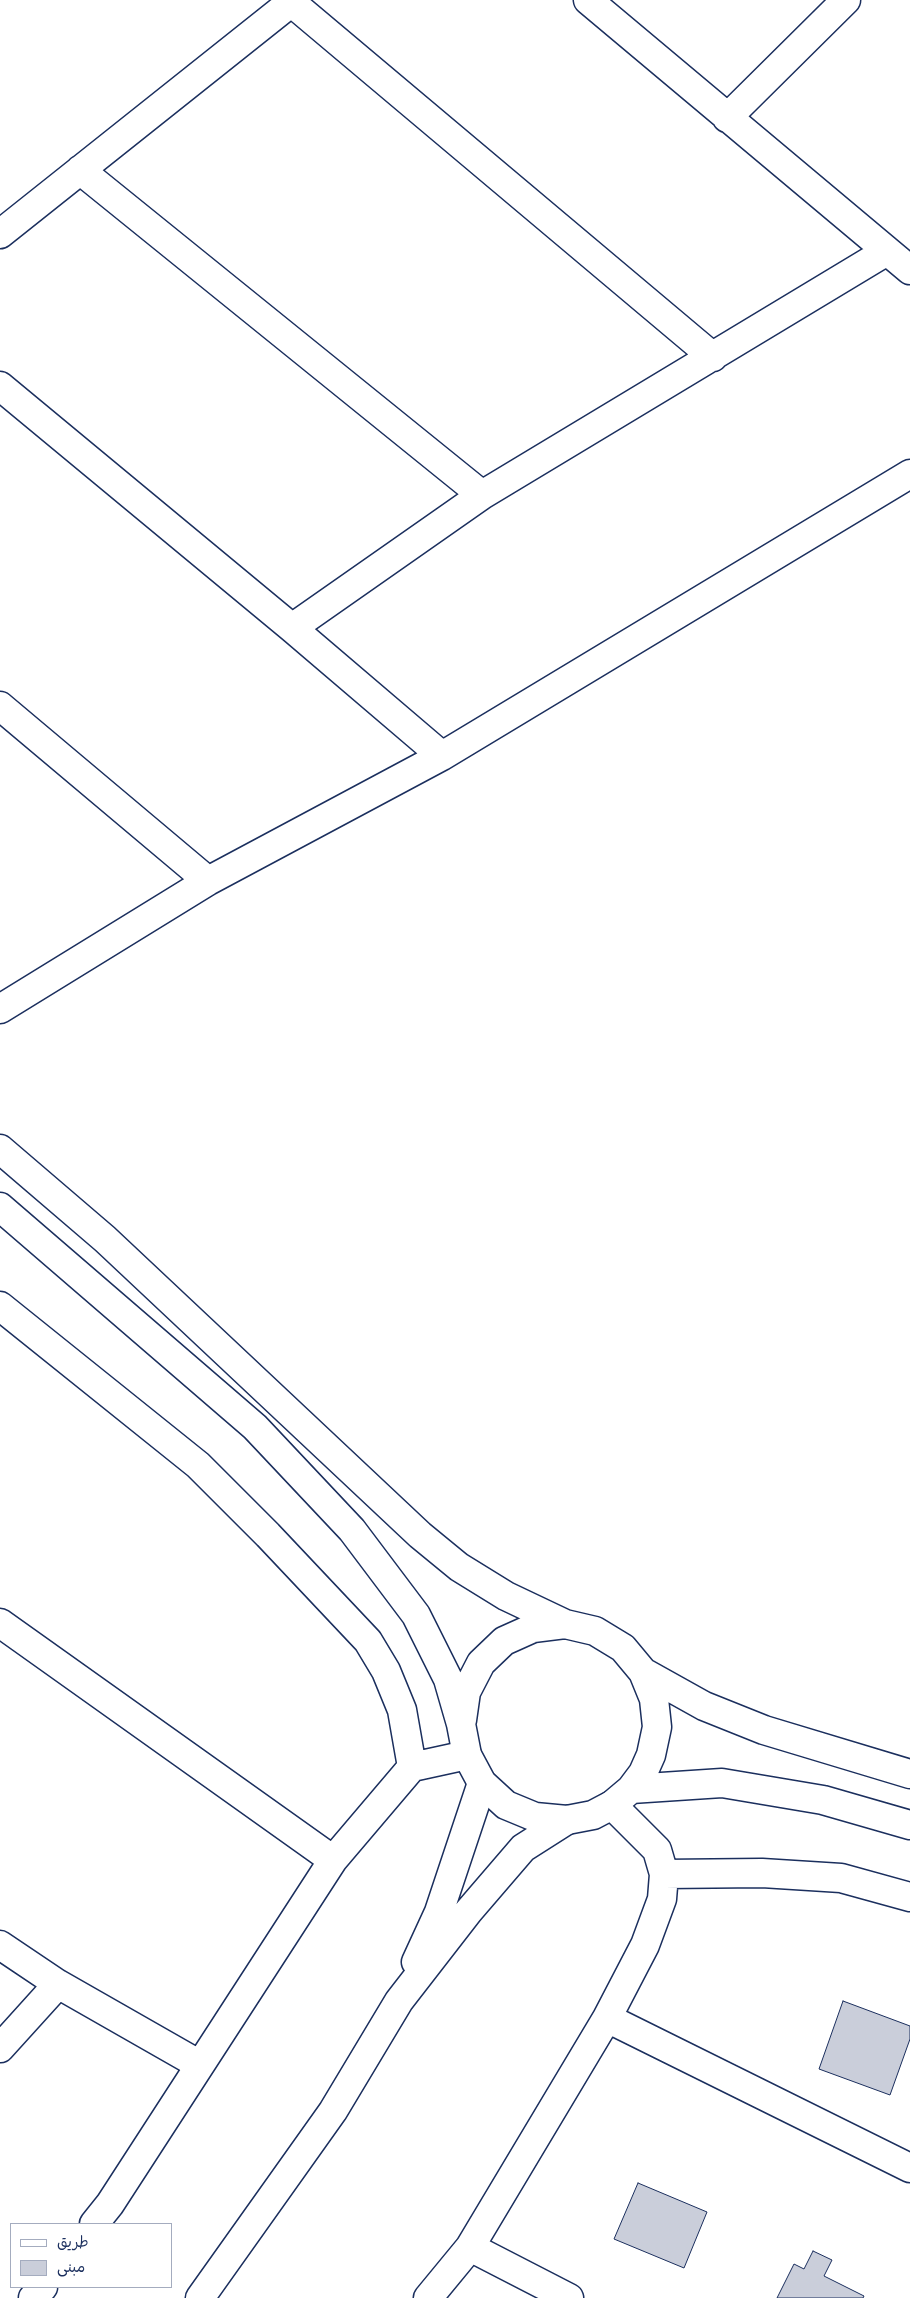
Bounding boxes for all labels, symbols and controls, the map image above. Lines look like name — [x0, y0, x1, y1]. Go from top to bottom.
legend — [10, 2223, 172, 2288]
text: طريق — [57, 2233, 89, 2251]
text: مبنى — [57, 2258, 85, 2276]

